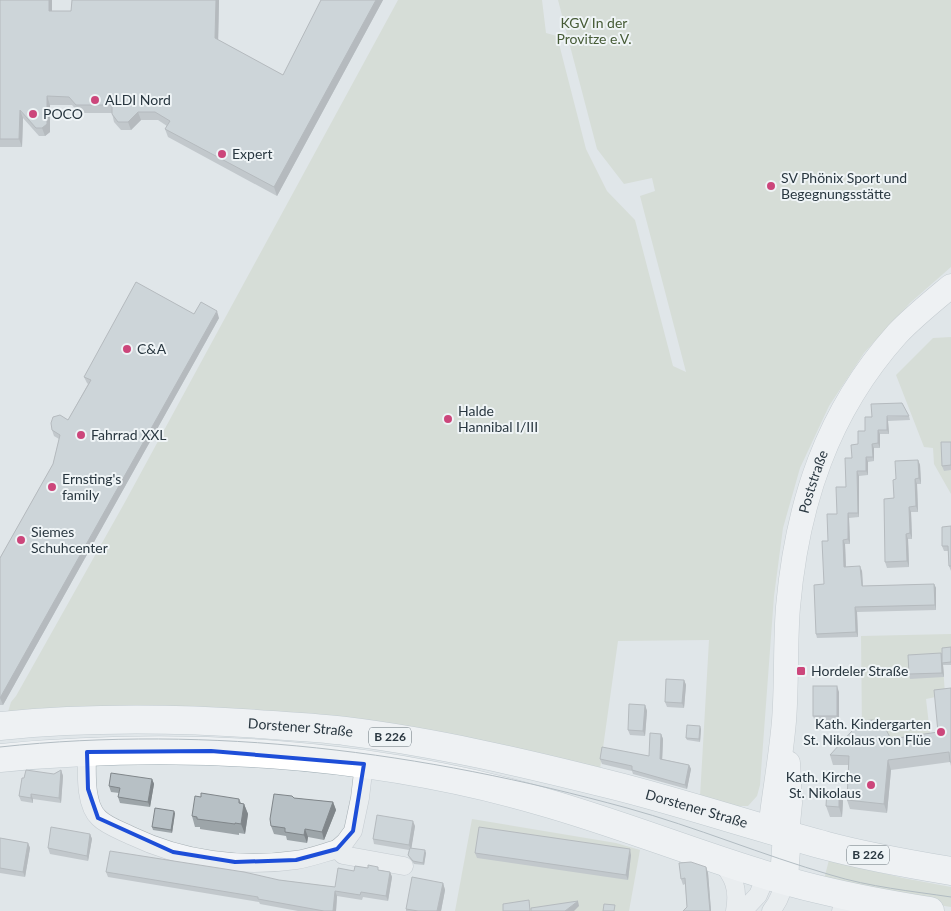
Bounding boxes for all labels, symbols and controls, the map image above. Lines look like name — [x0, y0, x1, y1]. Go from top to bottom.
park label: KGV In der Provitze e.V. — [556, 14, 632, 47]
place label: ALDI Nord — [105, 91, 171, 108]
marker: ALDI Nord — [89, 94, 101, 106]
place label: POCO — [43, 105, 83, 122]
marker: POCO — [27, 108, 39, 120]
place label: Expert — [232, 145, 272, 162]
marker: Expert — [216, 148, 228, 160]
place label: SV Phönix Sport und Begegnungsstätte — [781, 169, 907, 202]
marker: SV Phönix Sport und Begegnungsstätte — [765, 180, 777, 192]
place label: C&A — [137, 340, 167, 357]
marker: C&A — [121, 343, 133, 355]
place label: Halde Hannibal I/III — [458, 402, 538, 435]
marker: Halde Hannibal I/III — [442, 413, 454, 425]
place label: Fahrrad XXL — [91, 426, 167, 443]
marker: Fahrrad XXL — [75, 429, 87, 441]
street label: Poststraße — [795, 447, 831, 515]
place label: Ernsting's family — [62, 470, 121, 503]
marker: Ernsting's family — [46, 481, 58, 493]
place label: Siemes Schuhcenter — [31, 523, 108, 556]
marker: Siemes Schuhcenter — [15, 534, 27, 546]
place label: Hordeler Straße — [811, 662, 908, 679]
marker: Hordeler Straße — [795, 665, 807, 677]
street label: Dorstener Straße — [247, 714, 354, 740]
place label: Kath. Kindergarten St. Nikolaus von Flüe — [803, 715, 931, 748]
marker: Kath. Kindergarten St. Nikolaus von Flüe — [935, 726, 947, 738]
road number: B 226 — [369, 728, 411, 746]
place label: Kath. Kirche St. Nikolaus — [786, 768, 861, 801]
marker: Kath. Kirche St. Nikolaus — [865, 779, 877, 791]
street label: Dorstener Straße — [644, 785, 750, 831]
road number: B 226 — [847, 846, 889, 864]

